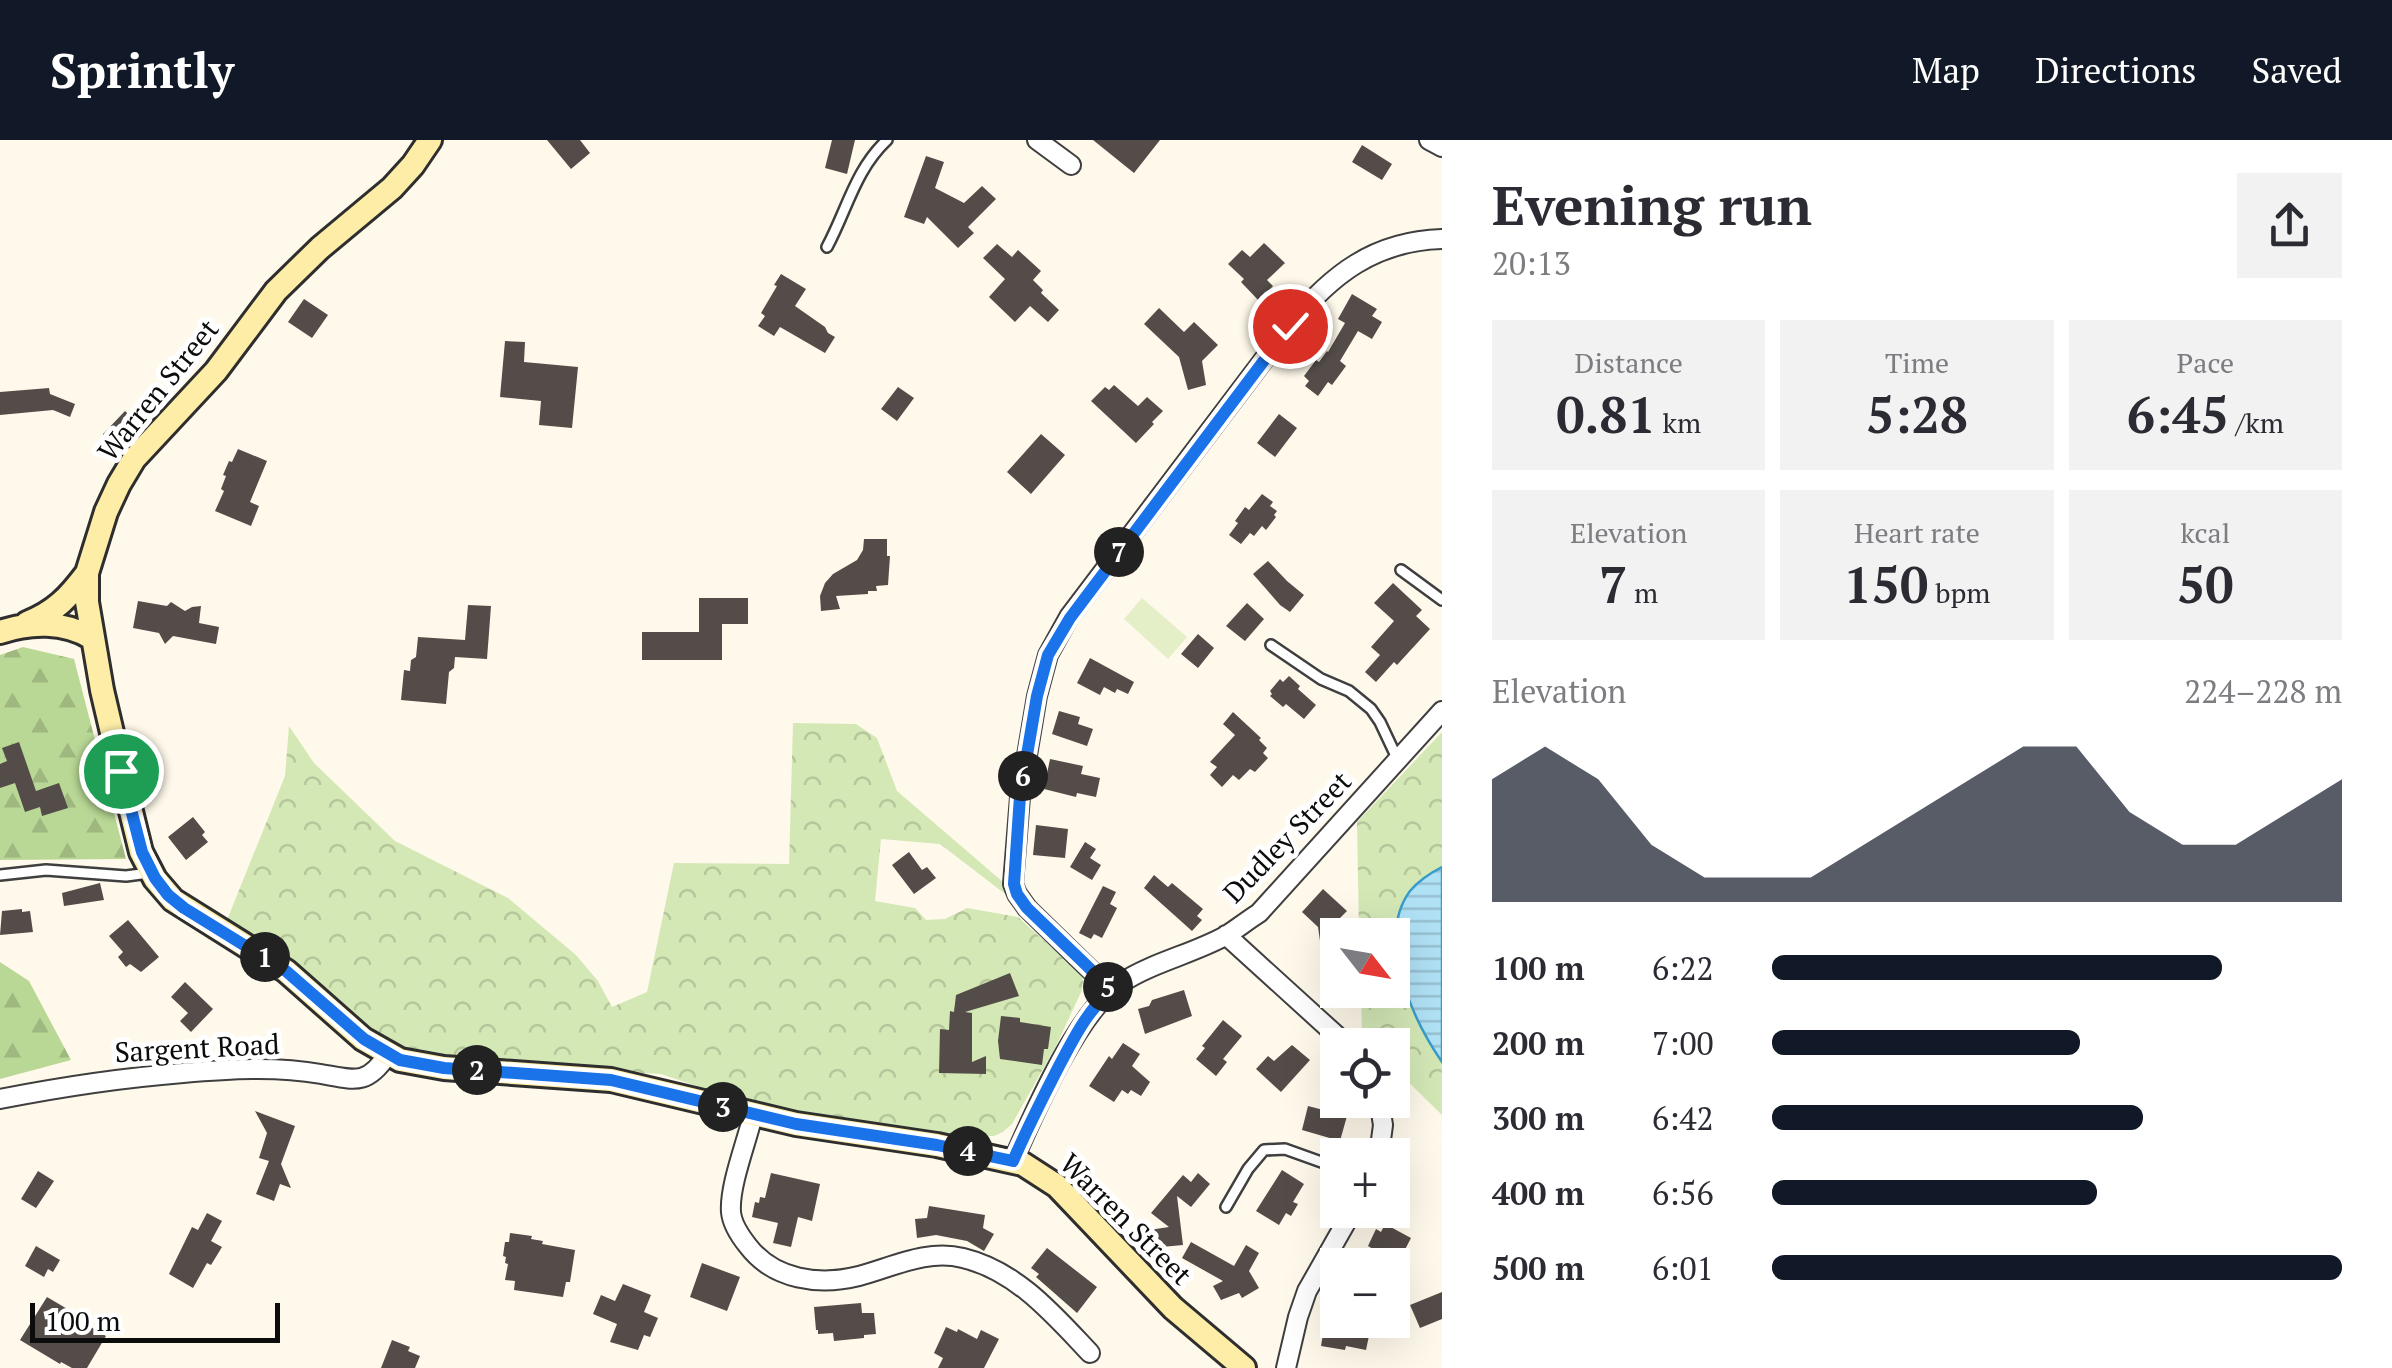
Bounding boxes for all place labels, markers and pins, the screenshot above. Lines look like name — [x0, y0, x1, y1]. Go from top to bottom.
pin — [1248, 284, 1333, 369]
pin: 7 — [1094, 527, 1144, 577]
pin — [79, 729, 164, 814]
pin: 6 — [998, 751, 1048, 801]
pin: 1 — [240, 932, 290, 982]
pin: 5 — [1083, 962, 1133, 1012]
pin: 2 — [452, 1045, 502, 1095]
pin: 3 — [698, 1082, 748, 1132]
pin: 4 — [943, 1126, 993, 1176]

